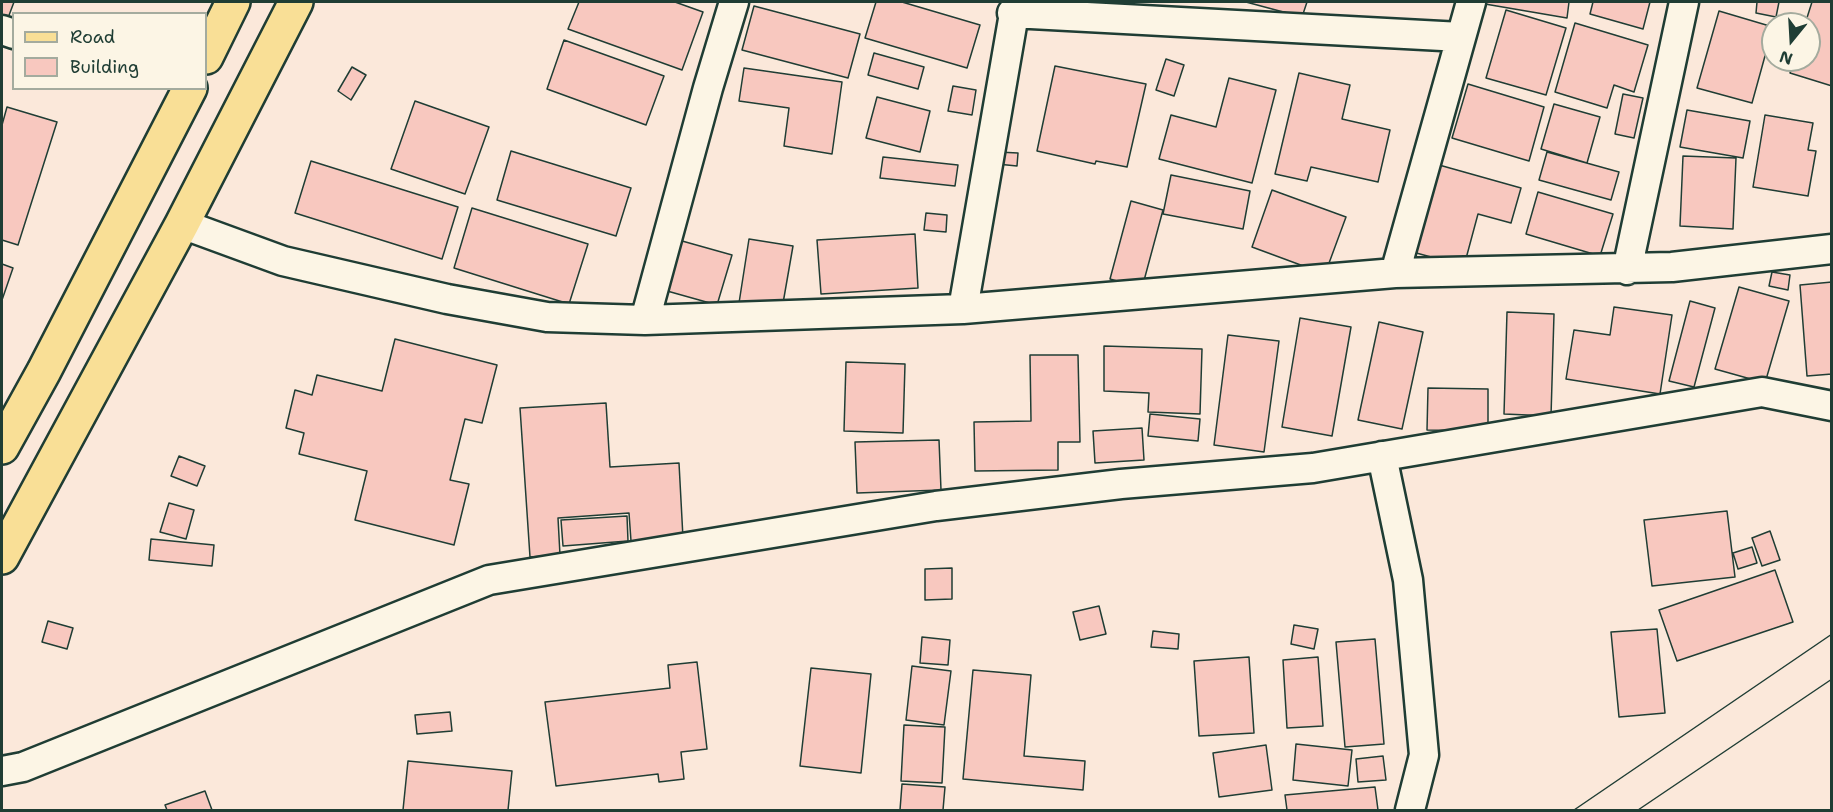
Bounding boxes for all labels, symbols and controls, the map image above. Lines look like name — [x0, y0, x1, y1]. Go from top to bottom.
legend — [12, 12, 207, 90]
north arrow — [1761, 12, 1821, 72]
text: Road — [70, 25, 115, 49]
text: N — [1777, 46, 1795, 70]
text: Building — [70, 55, 139, 79]

